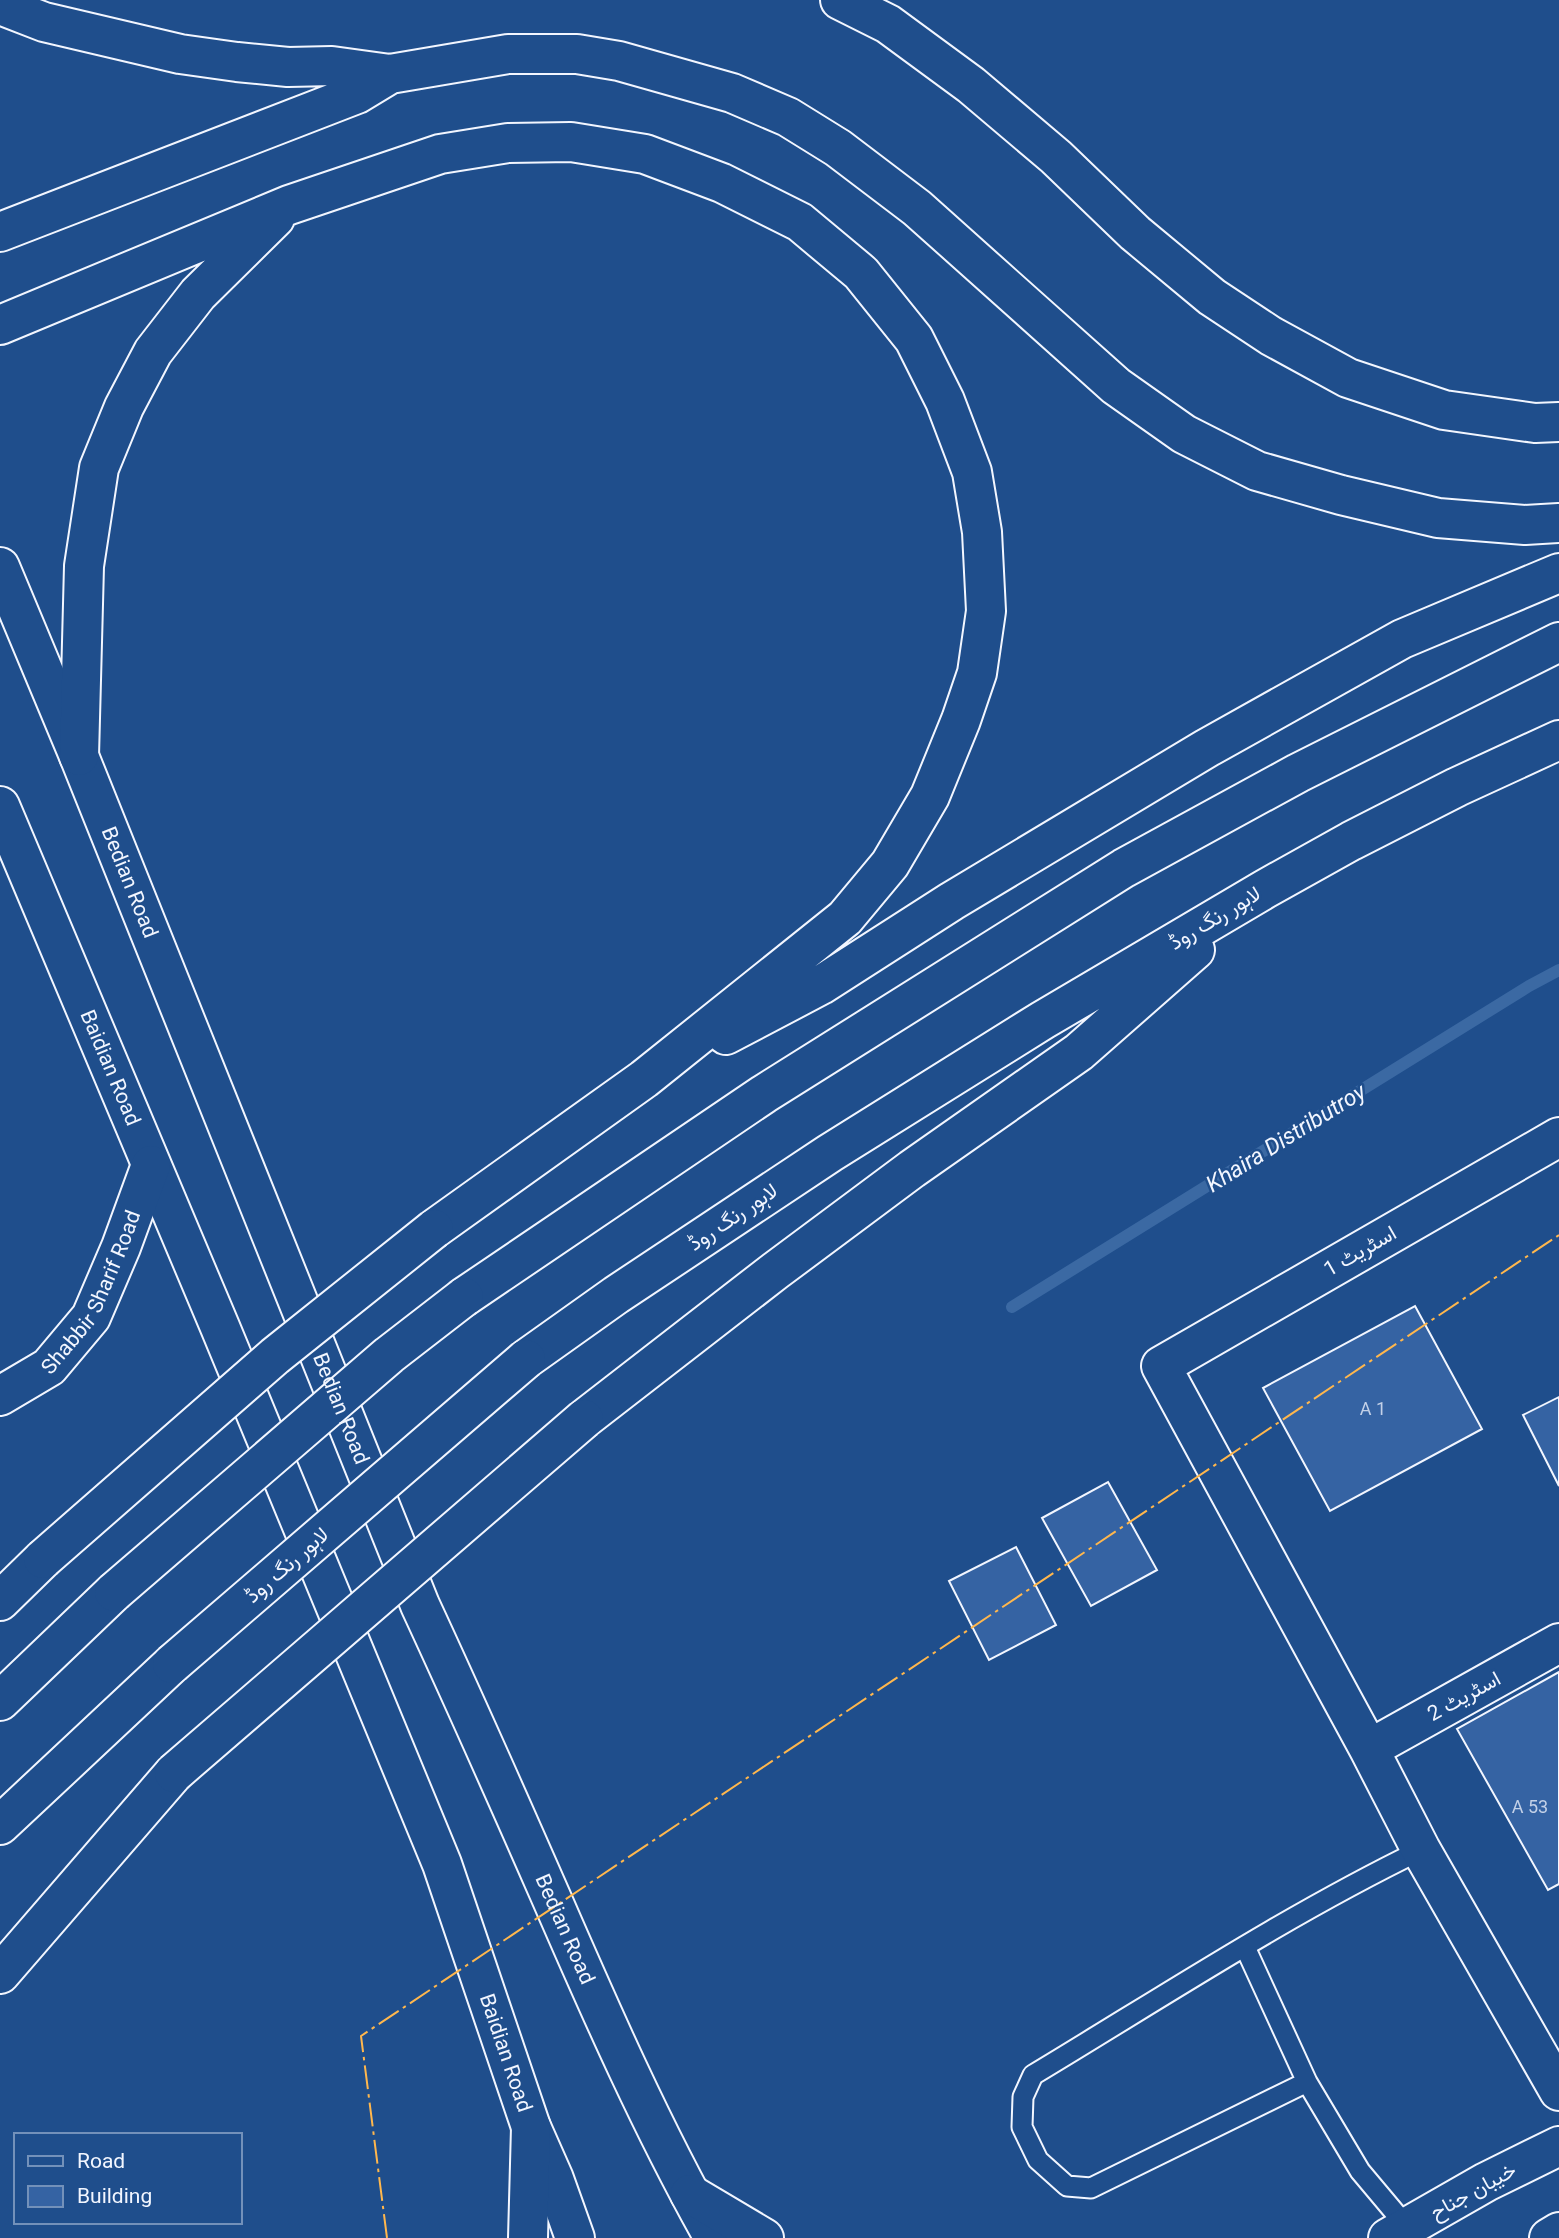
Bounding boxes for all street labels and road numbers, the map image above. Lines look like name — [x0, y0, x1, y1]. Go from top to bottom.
street label: Bedian Road — [97, 823, 163, 941]
street label: لاہور رنگ روڈ — [1165, 881, 1266, 956]
street label: Baidian Road — [75, 1006, 145, 1129]
street label: لاہور رنگ روڈ — [684, 1178, 783, 1256]
street label: Shabbir Sharif Road — [36, 1207, 145, 1379]
street label: اسٹریٹ 1 — [1319, 1221, 1401, 1282]
street label: Bedian Road — [308, 1349, 374, 1468]
street label: لاہور رنگ روڈ — [240, 1522, 334, 1608]
street label: اسٹریٹ 2 — [1423, 1666, 1505, 1727]
street label: Bedian Road — [530, 1870, 600, 1988]
street label: Baidian Road — [475, 1991, 537, 2115]
street label: خیبان جناح — [1426, 2158, 1521, 2226]

